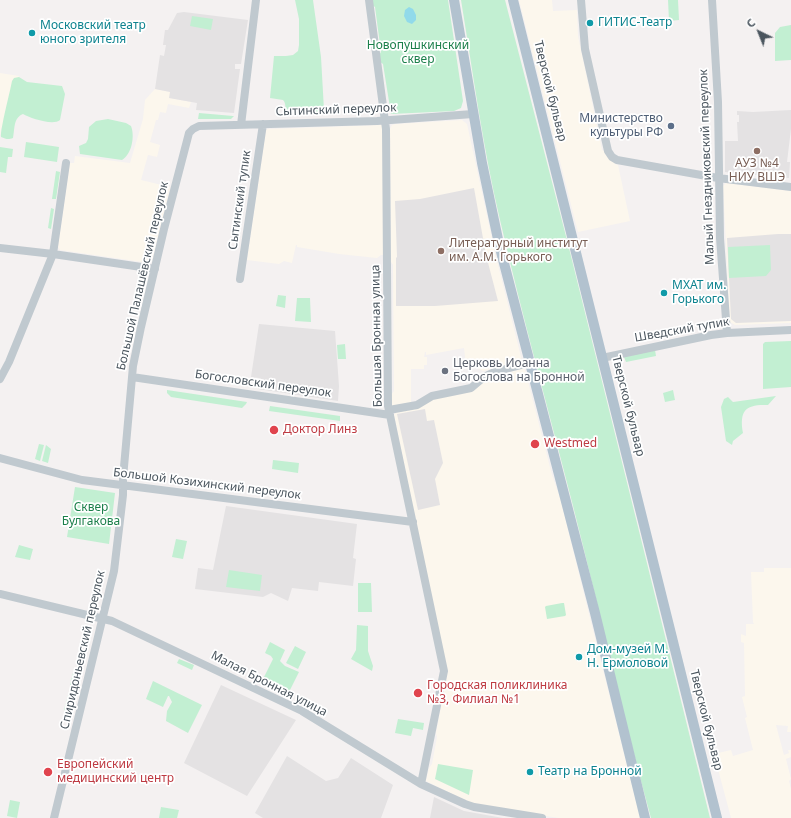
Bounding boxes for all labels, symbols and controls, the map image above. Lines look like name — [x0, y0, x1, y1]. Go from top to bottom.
north arrow — [739, 12, 779, 52]
text: С — [743, 15, 758, 31]
place label: ГИТИС-Театр — [598, 16, 672, 30]
marker: ГИТИС-Театр — [585, 18, 595, 28]
place label: Московский театр юного зрителя — [40, 19, 146, 47]
marker: Московский театр юного зрителя — [27, 28, 37, 38]
park label: Новопушкинский сквер — [367, 39, 469, 67]
street label: Тверской бульвар — [531, 39, 569, 143]
street label: Малый Гнездниковский переулок — [696, 69, 718, 265]
street label: Сытинский переулок — [275, 101, 397, 119]
place label: Министерство культуры РФ — [579, 112, 663, 140]
marker: Министерство культуры РФ — [666, 121, 676, 131]
marker: АУЗ №4 НИУ ВШЭ — [752, 146, 762, 156]
street label: Сытинский тупик — [226, 149, 254, 251]
place label: АУЗ №4 НИУ ВШЭ — [729, 157, 785, 185]
street label: Большой Палашёвский переулок — [114, 180, 172, 372]
place label: Литературный институт им. А.М. Горького — [449, 237, 588, 265]
marker: Литературный институт им. А.М. Горького — [436, 246, 446, 256]
street label: Большая Бронная улица — [369, 264, 385, 408]
place label: МХАТ им. Горького — [672, 279, 726, 307]
marker: МХАТ им. Горького — [659, 288, 669, 298]
street label: Шведский тупик — [633, 315, 731, 345]
street label: Тверской бульвар — [609, 354, 647, 458]
place label: Церковь Иоанна Богослова на Бронной — [453, 357, 585, 385]
marker: Церковь Иоанна Богослова на Бронной — [440, 366, 450, 376]
street label: Богословский переулок — [194, 367, 332, 401]
place label: Доктор Линз — [283, 423, 357, 437]
marker: Доктор Линз — [268, 424, 280, 436]
place label: Westmed — [544, 437, 597, 451]
marker: Westmed — [529, 438, 541, 450]
street label: Большой Козихинский переулок — [112, 465, 302, 503]
park label: Сквер Булгакова — [62, 501, 120, 529]
street label: Спиридоньевский переулок — [58, 569, 108, 731]
place label: Дом-музей М. Н. Ермоловой — [587, 643, 668, 671]
street label: Малая Бронная улица — [208, 648, 330, 720]
marker: Дом-музей М. Н. Ермоловой — [574, 652, 584, 662]
street label: Тверской бульвар — [687, 668, 725, 772]
place label: Городская поликлиника №3, Филиал №1 — [427, 679, 567, 707]
marker: Городская поликлиника №3, Филиал №1 — [412, 687, 424, 699]
place label: Европейский медицинский центр — [57, 758, 174, 786]
place label: Театр на Бронной — [538, 765, 642, 779]
marker: Европейский медицинский центр — [42, 766, 54, 778]
marker: Театр на Бронной — [525, 767, 535, 777]

